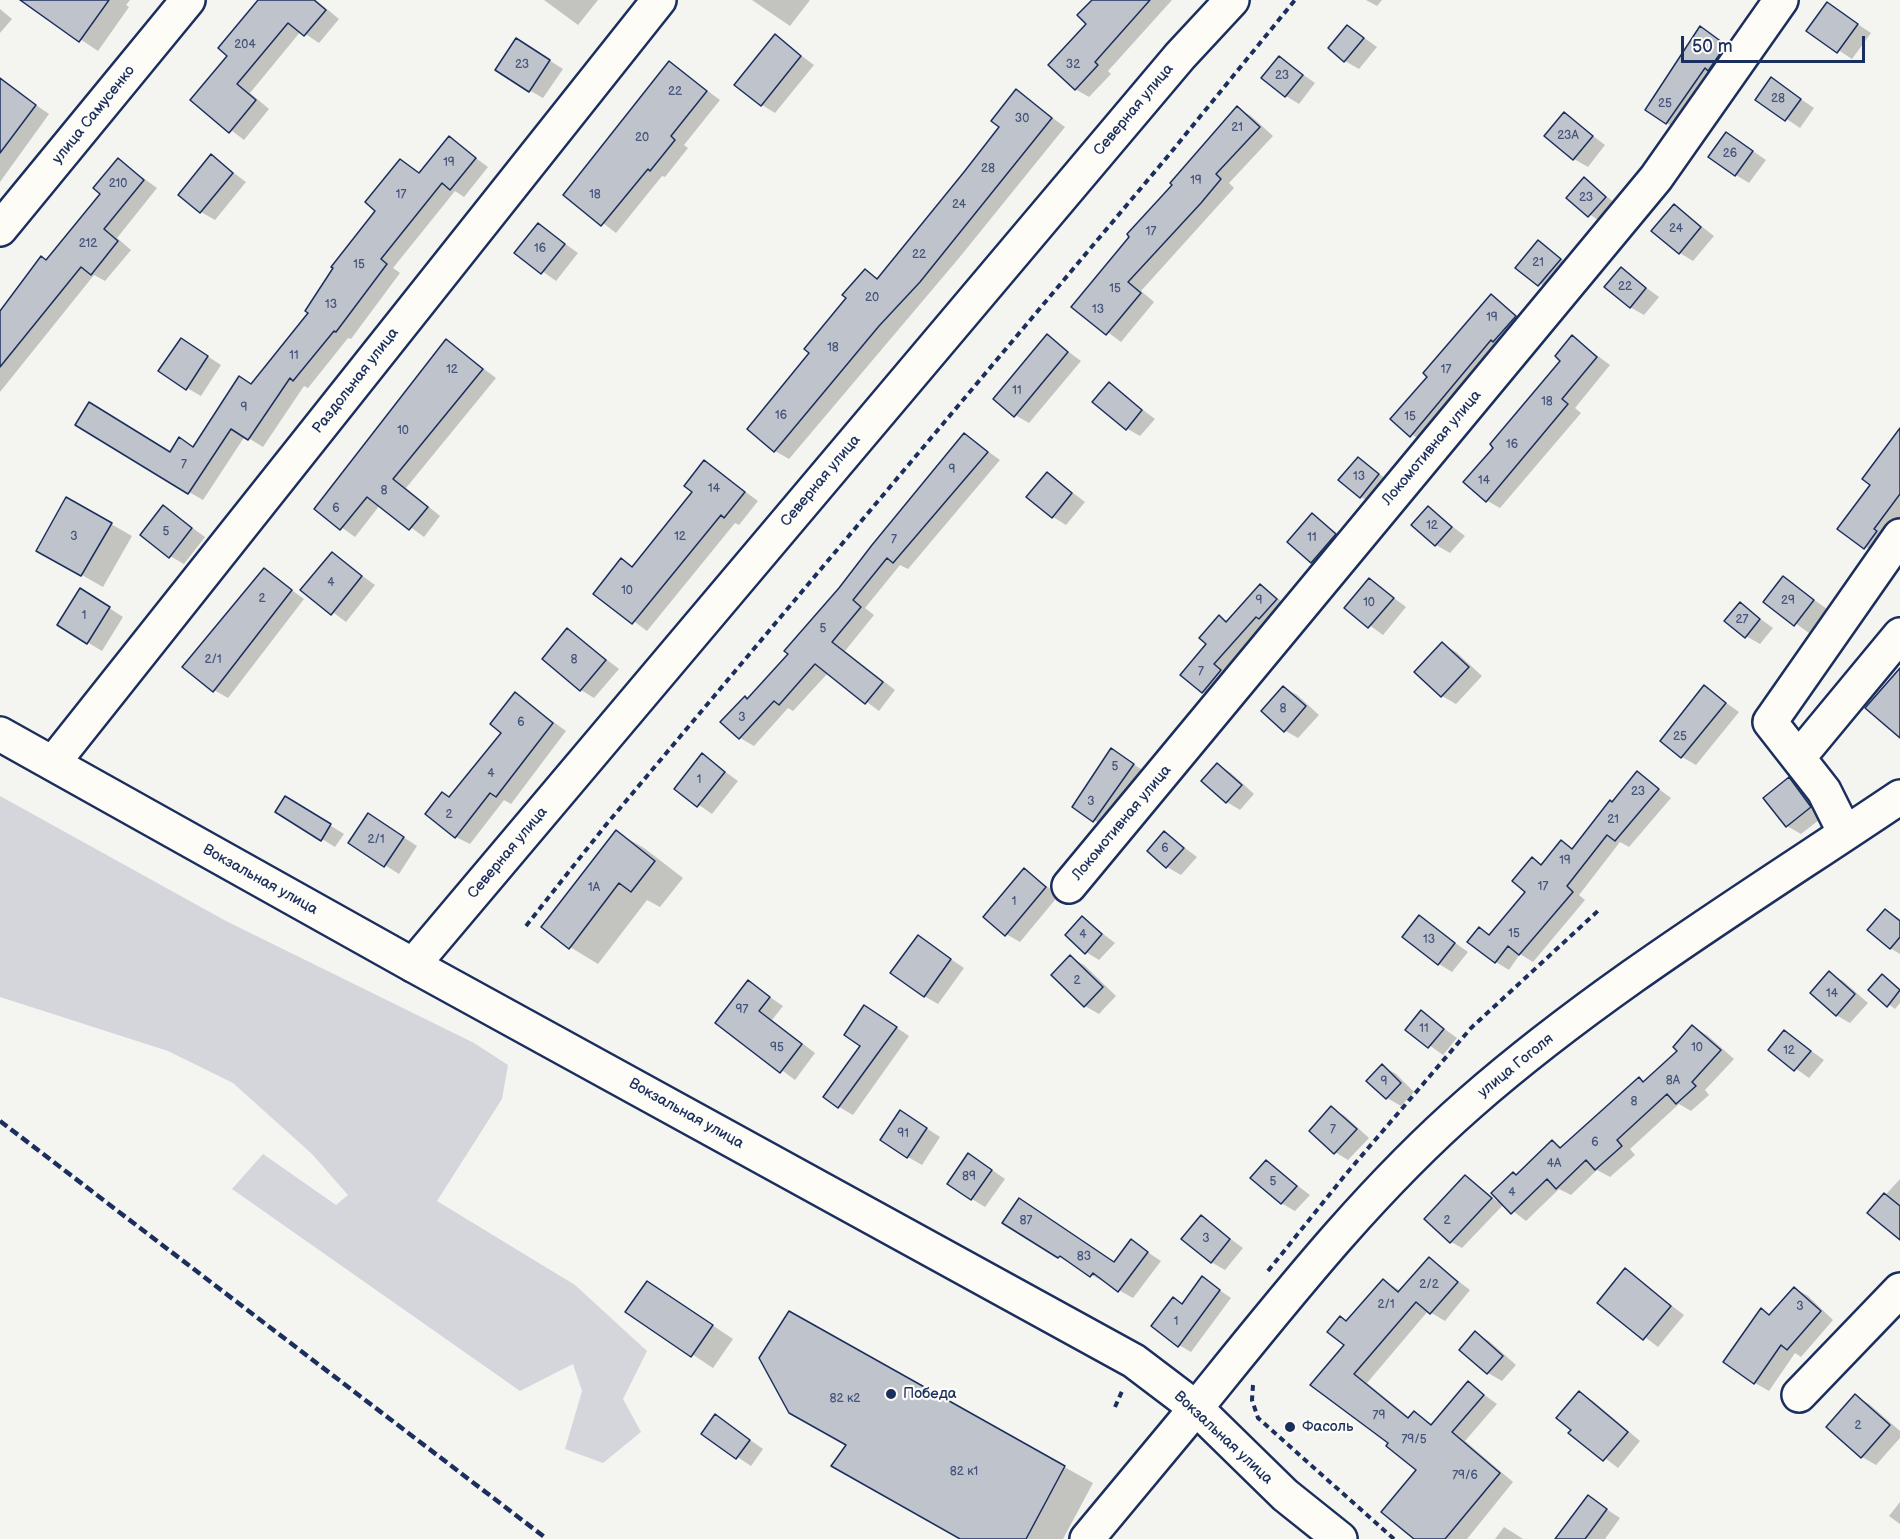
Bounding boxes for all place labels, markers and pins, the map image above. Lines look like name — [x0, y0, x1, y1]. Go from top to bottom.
place label: Победа — [903, 1385, 957, 1403]
marker: Победа — [884, 1387, 898, 1401]
place label: Фасоль — [1302, 1418, 1353, 1436]
marker: Фасоль — [1283, 1420, 1297, 1434]

